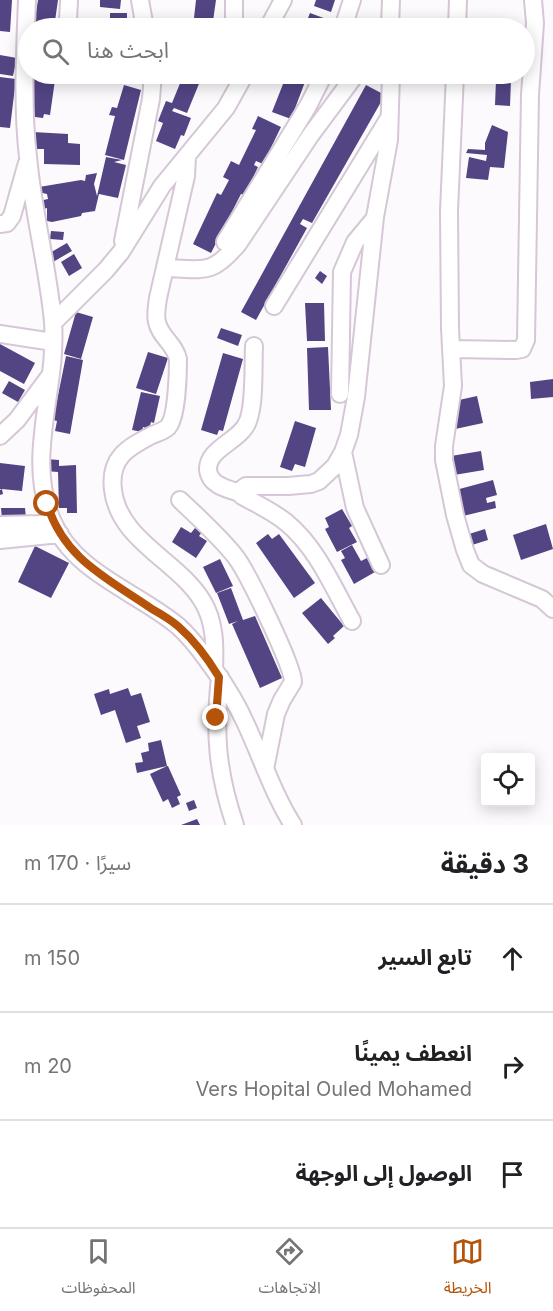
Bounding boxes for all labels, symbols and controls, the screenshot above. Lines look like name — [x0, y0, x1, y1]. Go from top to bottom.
search box — [18, 18, 535, 84]
icon: search — [39, 35, 72, 68]
text: ابحث هنا — [87, 37, 169, 63]
route start — [33, 490, 59, 516]
route end — [202, 704, 228, 730]
map controls — [481, 753, 535, 807]
button: locate — [481, 753, 535, 807]
text: 3 دقيقة — [441, 848, 529, 879]
text: سيرًا · 170 m — [24, 851, 131, 875]
icon: ahead — [496, 942, 529, 975]
text: تابع السير — [379, 944, 472, 970]
text: 150 m — [24, 946, 80, 970]
text: انعطف يمينًا — [354, 1040, 472, 1066]
icon: right — [496, 1050, 529, 1083]
text: 20 m — [24, 1054, 72, 1078]
text: Vers Hopital Ouled Mohamed — [196, 1077, 472, 1101]
icon: arrive — [496, 1158, 529, 1191]
text: الوصول إلى الوجهة — [295, 1160, 472, 1186]
tab: المحفوظات — [61, 1235, 136, 1305]
tab: الاتجاهات — [258, 1235, 321, 1305]
tab: الخريطة — [444, 1235, 492, 1305]

